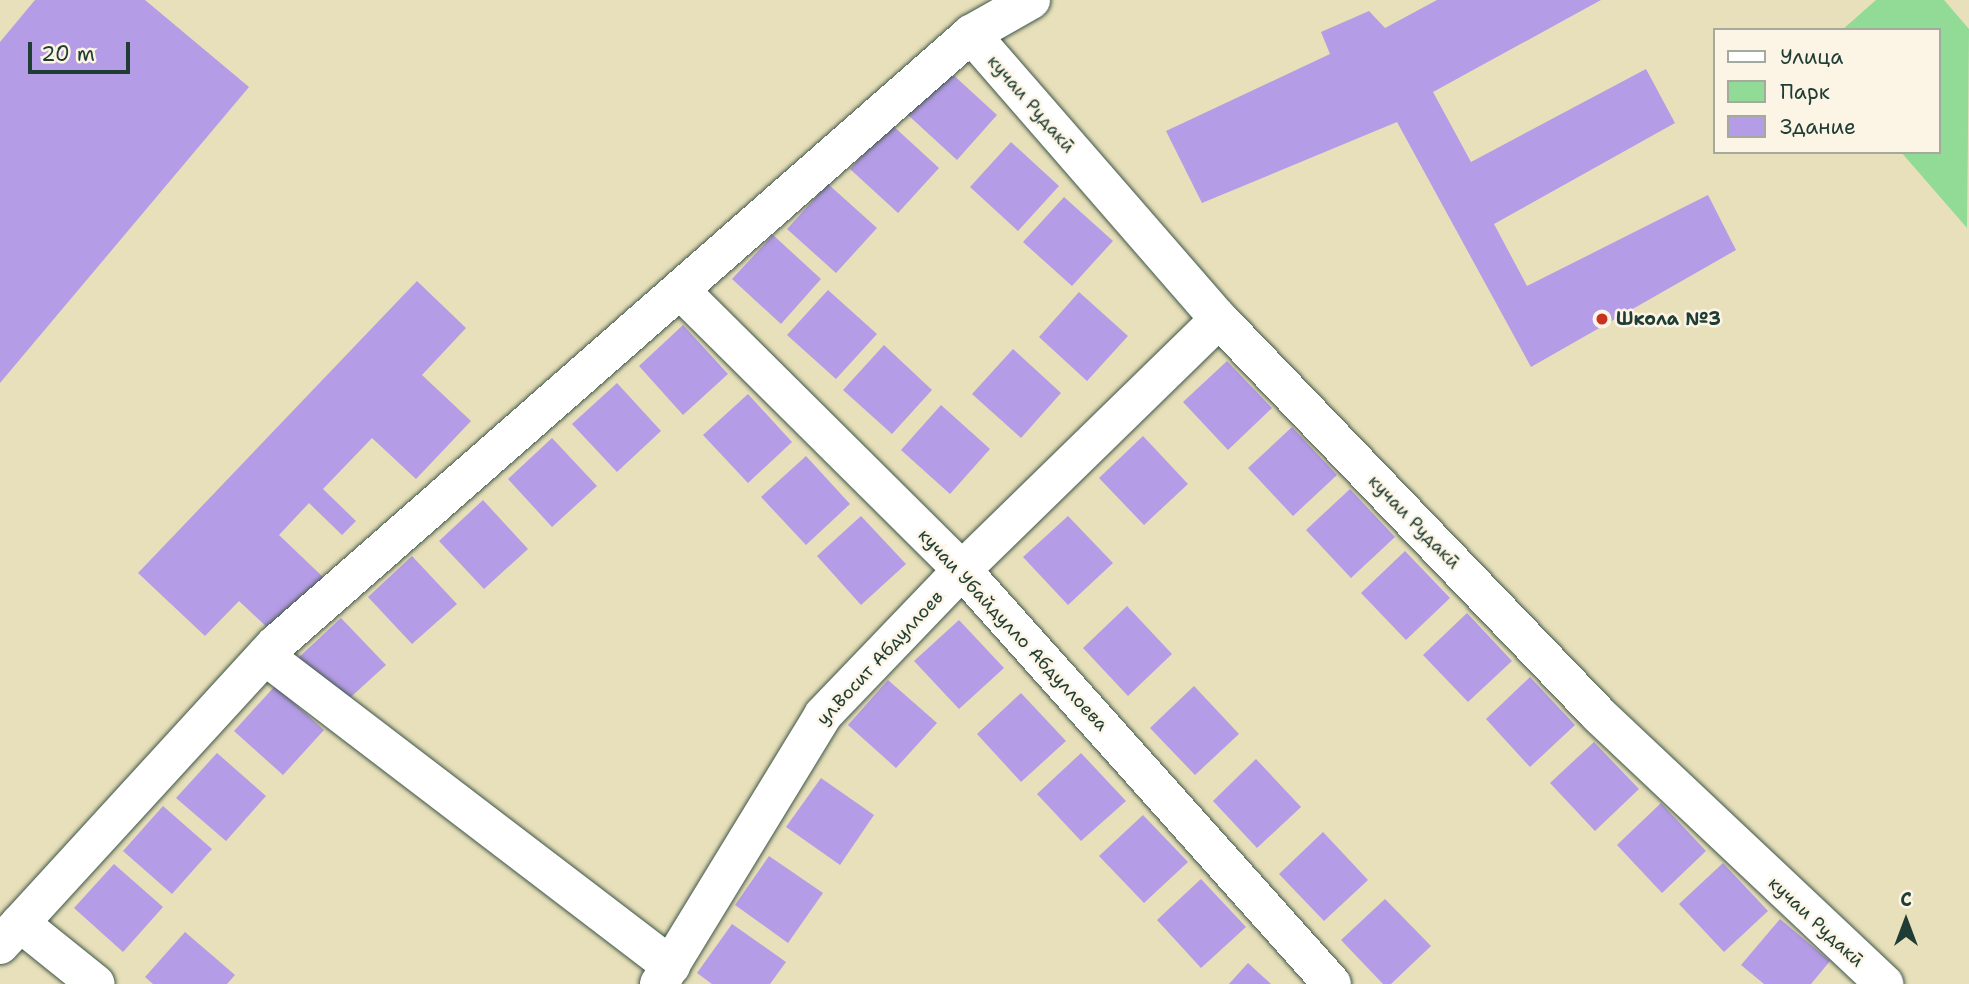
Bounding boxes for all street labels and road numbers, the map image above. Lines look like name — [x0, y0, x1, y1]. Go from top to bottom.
street label: кучаи Рудакӣ — [983, 51, 1079, 157]
street label: кучаи Рудакӣ — [1364, 470, 1464, 574]
street label: кучаи Убайдулло Абдуллоева — [914, 524, 1112, 736]
street label: ул.Восит Абдуллоев — [812, 586, 948, 730]
street label: кучаи Рудакӣ — [1764, 872, 1868, 972]

